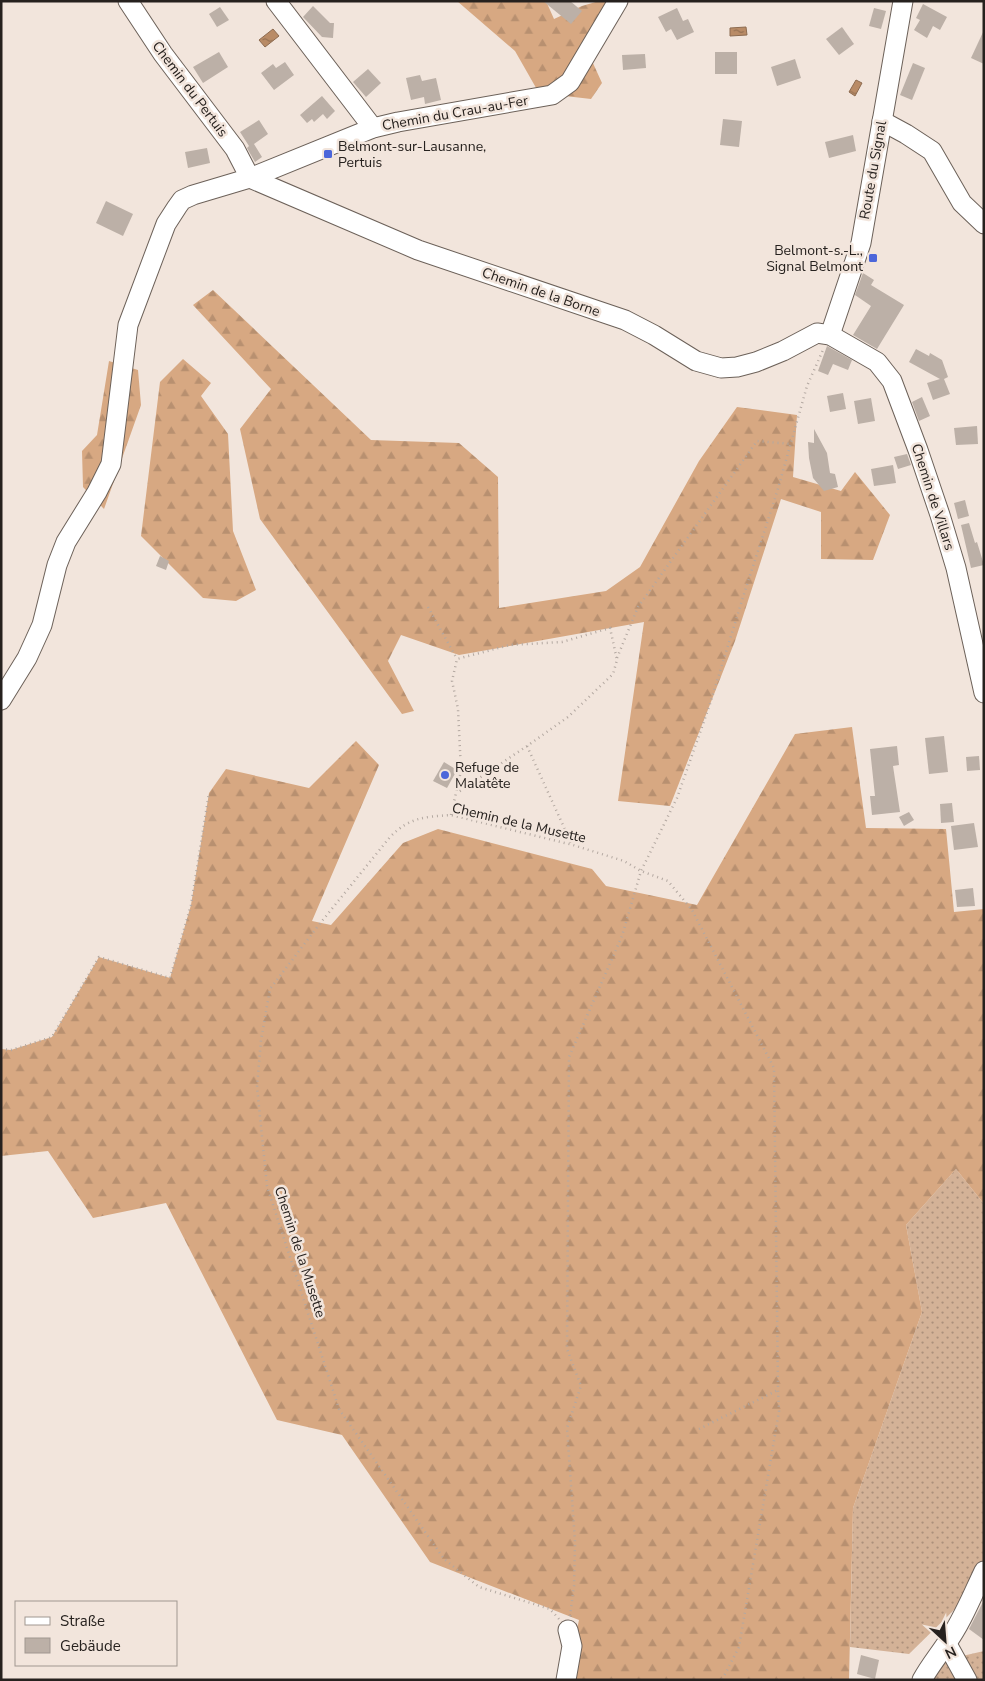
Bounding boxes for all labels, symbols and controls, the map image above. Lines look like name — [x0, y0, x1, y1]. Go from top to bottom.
street label: Chemin du Pertuis — [148, 37, 232, 141]
street label: Chemin du Crau-au-Fer — [381, 91, 529, 135]
street label: Route du Signal — [855, 118, 891, 221]
place label: Belmont-sur-Lausanne, Pertuis — [338, 137, 486, 172]
marker: Belmont-sur-Lausanne, Pertuis — [322, 148, 334, 160]
place label: Belmont-s.-L., Signal Belmont — [766, 241, 863, 276]
marker: Belmont-s.-L., Signal Belmont — [867, 252, 879, 264]
street label: Chemin de la Borne — [479, 263, 603, 321]
street label: Chemin de Villars — [907, 441, 959, 553]
place label: Refuge de Malatête — [455, 758, 519, 793]
marker: Refuge de Malatête — [439, 769, 451, 781]
street label: Chemin de la Musette — [450, 798, 588, 848]
street label: Chemin de la Musette — [270, 1184, 330, 1320]
legend — [15, 1601, 178, 1666]
text: Straße — [60, 1611, 105, 1631]
north arrow — [920, 1616, 970, 1666]
text: Gebäude — [60, 1636, 121, 1656]
text: N — [942, 1641, 959, 1663]

